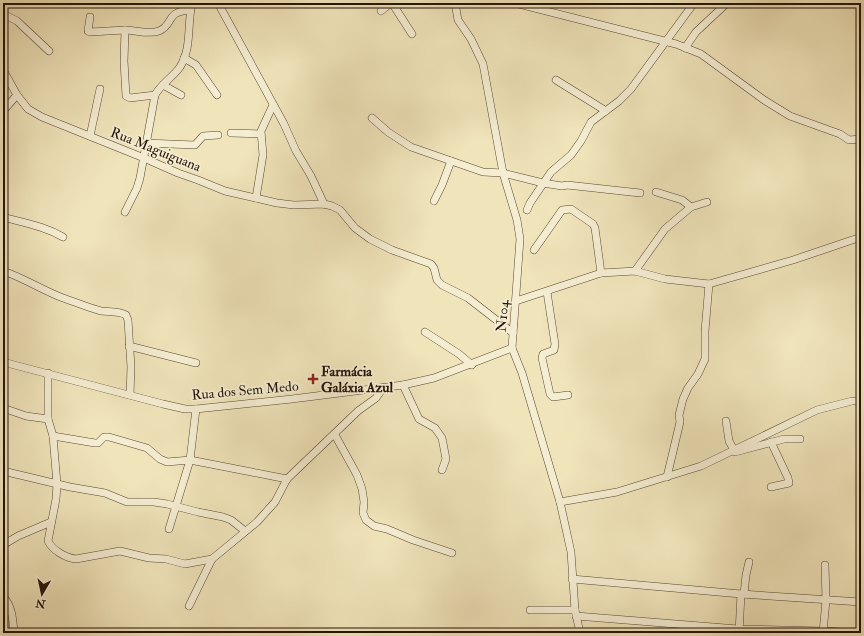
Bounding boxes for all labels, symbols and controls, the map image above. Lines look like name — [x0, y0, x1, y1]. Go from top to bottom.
street label: Rua Maguiguana — [108, 124, 204, 175]
street label: N104 — [493, 298, 512, 333]
place label: Farmácia Galáxia Azul — [321, 363, 393, 396]
marker: Farmácia Galáxia Azul — [308, 374, 318, 384]
street label: Rua dos Sem Medo — [191, 377, 300, 404]
north arrow — [22, 574, 62, 614]
text: N — [34, 596, 47, 611]

